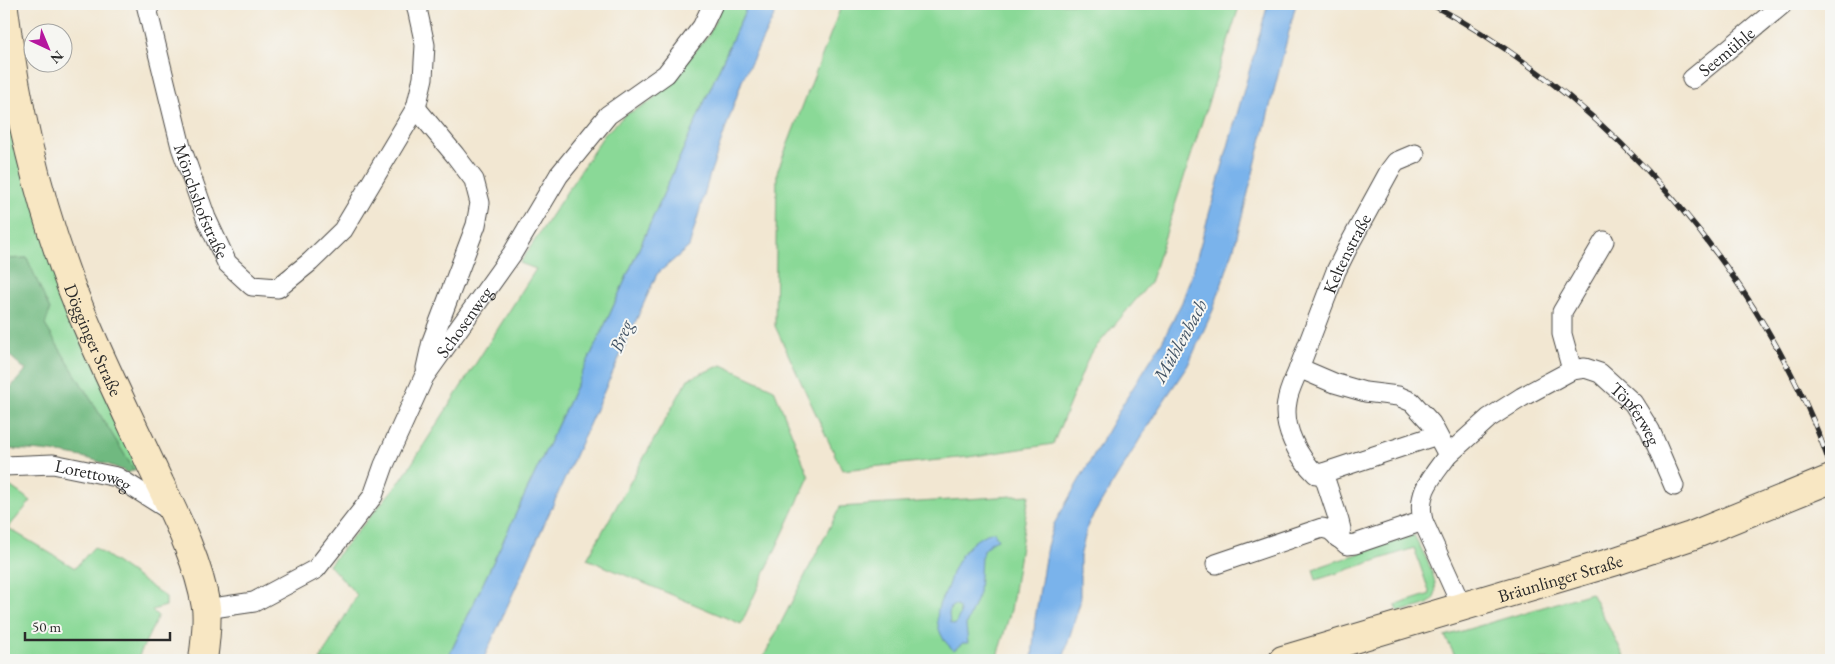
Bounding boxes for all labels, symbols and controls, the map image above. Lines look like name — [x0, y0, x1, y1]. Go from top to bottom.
street label: Seemühle — [1693, 21, 1759, 81]
north arrow — [22, 22, 72, 72]
text: N — [46, 47, 67, 68]
street label: Mönchshofstraße — [169, 140, 235, 262]
street label: Keltenstraße — [1317, 209, 1376, 297]
street label: Dögginger Straße — [60, 280, 128, 399]
street label: Schosenweg — [430, 281, 497, 362]
water label: Mühlenbach — [1146, 295, 1213, 388]
water label: Breg — [603, 315, 639, 357]
street label: Töpferweg — [1606, 377, 1667, 449]
street label: Lorettoweg — [53, 453, 137, 495]
street label: Bräunlinger Straße — [1495, 548, 1625, 607]
scale bar — [25, 609, 170, 641]
text: 50 m — [32, 617, 61, 636]

